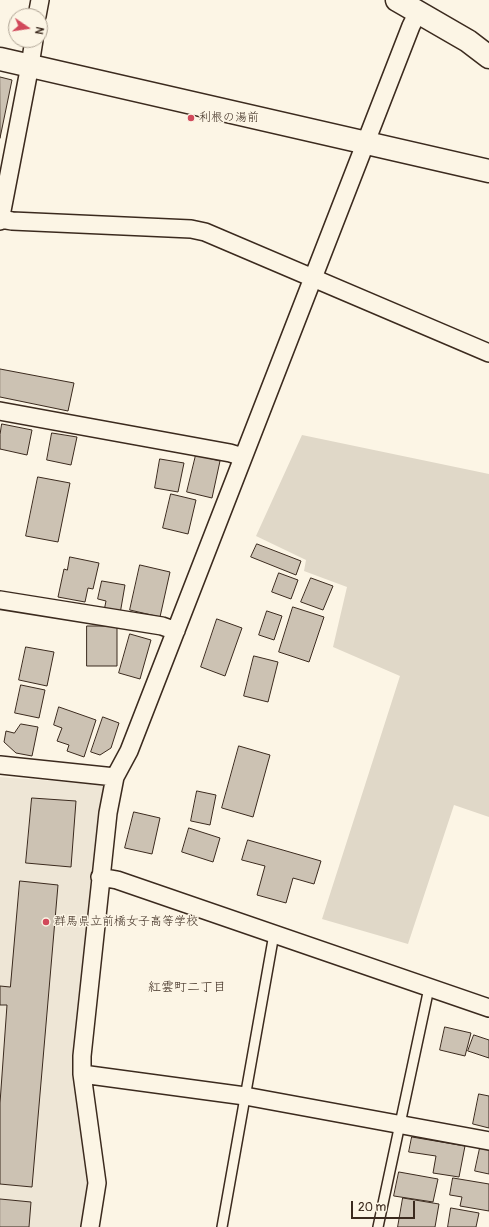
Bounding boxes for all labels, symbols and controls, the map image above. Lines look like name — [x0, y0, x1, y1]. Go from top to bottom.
north arrow — [8, 8, 48, 48]
text: N — [32, 26, 46, 36]
place label: 利根の湯前 — [199, 111, 259, 125]
marker: 利根の湯前 — [186, 113, 196, 123]
place label: 群馬県立前橋女子高等学校 — [54, 915, 198, 929]
marker: 群馬県立前橋女子高等学校 — [41, 917, 51, 927]
district label: 紅雲町二丁目 — [148, 980, 226, 996]
scale bar — [353, 1193, 417, 1219]
text: 20 m — [358, 1200, 386, 1215]

